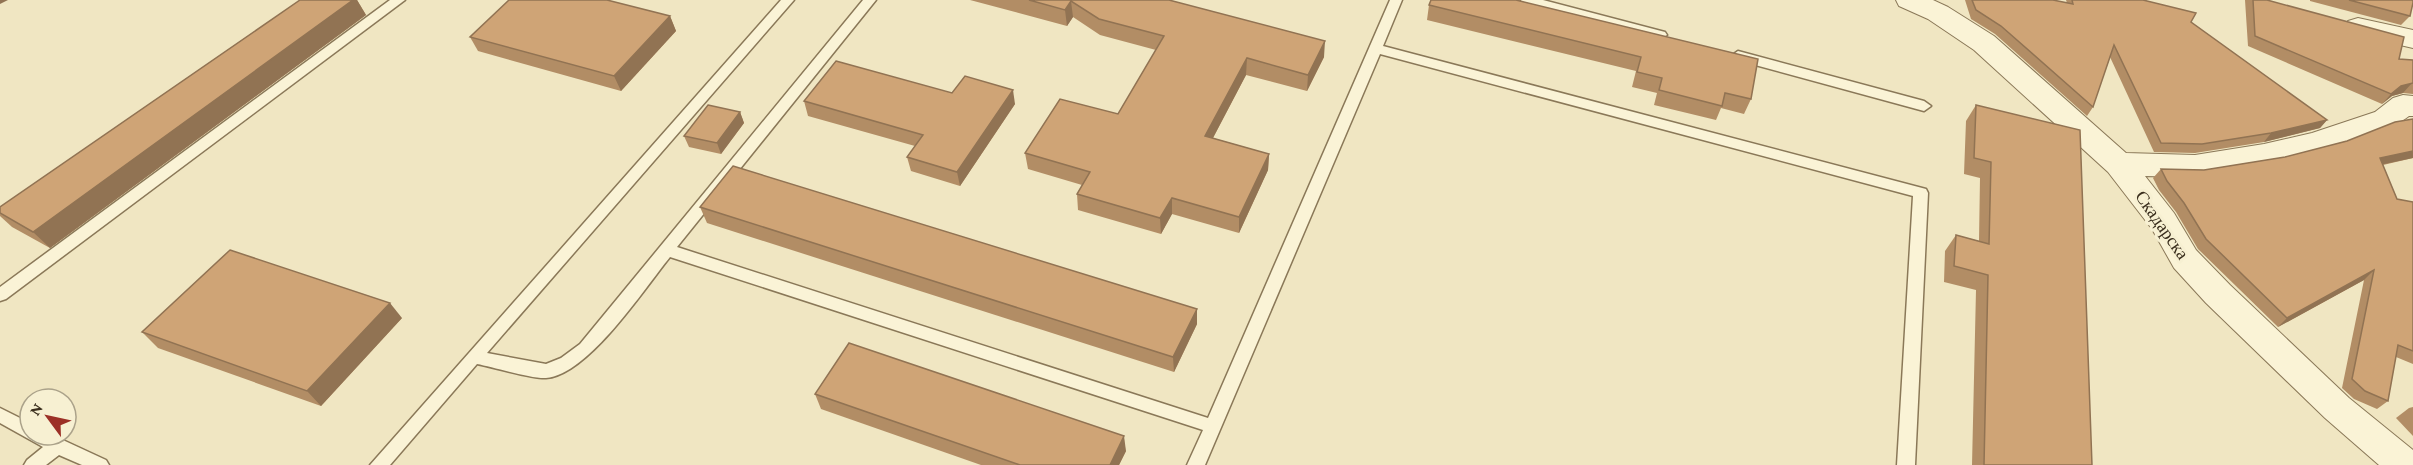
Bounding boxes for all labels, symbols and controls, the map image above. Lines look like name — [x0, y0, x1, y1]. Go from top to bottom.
street label: Скадарска — [2131, 187, 2193, 263]
north arrow — [18, 387, 78, 447]
text: N — [26, 400, 46, 418]

